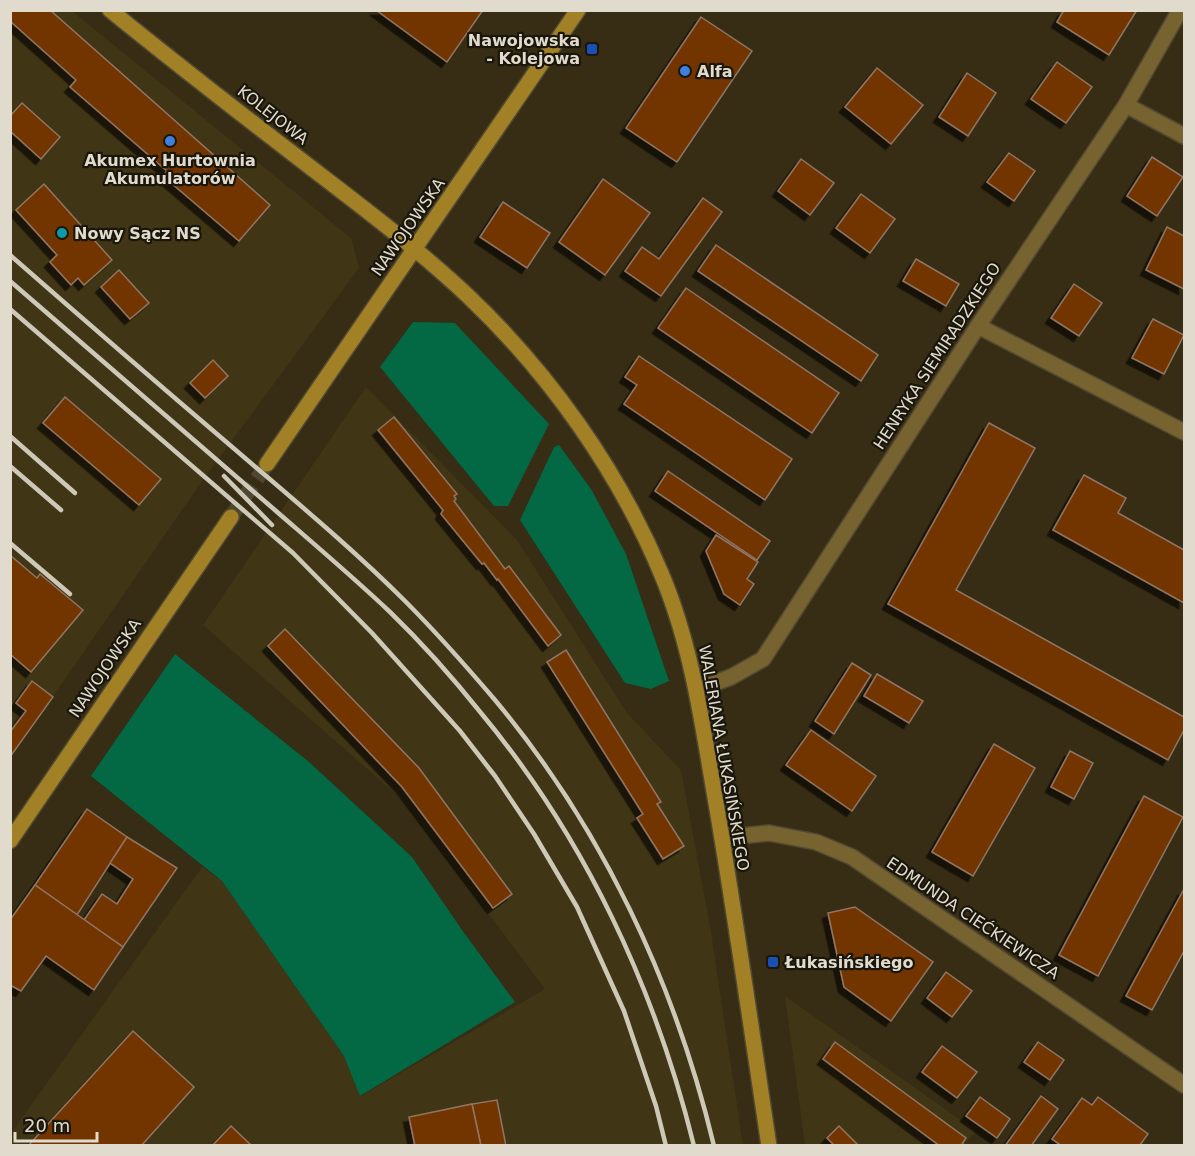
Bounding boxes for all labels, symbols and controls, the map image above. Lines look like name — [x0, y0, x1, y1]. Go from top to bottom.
place label: Nawojowska - Kolejowa — [468, 31, 580, 68]
marker: Nawojowska - Kolejowa — [585, 42, 599, 56]
place label: Alfa — [697, 62, 733, 81]
marker: Alfa — [678, 64, 692, 78]
street label: KOLEJOWA — [234, 82, 312, 149]
marker: Akumex Hurtownia Akumulatorów — [163, 134, 177, 148]
place label: Akumex Hurtownia Akumulatorów — [84, 151, 256, 188]
street label: NAWOJOWSKA — [367, 174, 449, 280]
place label: Nowy Sącz NS — [74, 224, 201, 243]
marker: Nowy Sącz NS — [55, 226, 69, 240]
street label: HENRYKA SIEMIRADZKIEGO — [869, 259, 1005, 453]
street label: NAWOJOWSKA — [65, 615, 145, 721]
street label: WALERIANA ŁUKASIŃSKIEGO — [695, 644, 753, 872]
street label: EDMUNDA CIEĆKIEWICZA — [883, 853, 1063, 983]
place label: Łukasińskiego — [784, 953, 913, 972]
marker: Łukasińskiego — [766, 955, 780, 969]
scale bar — [15, 1105, 98, 1143]
text: 20 m — [24, 1115, 70, 1136]

